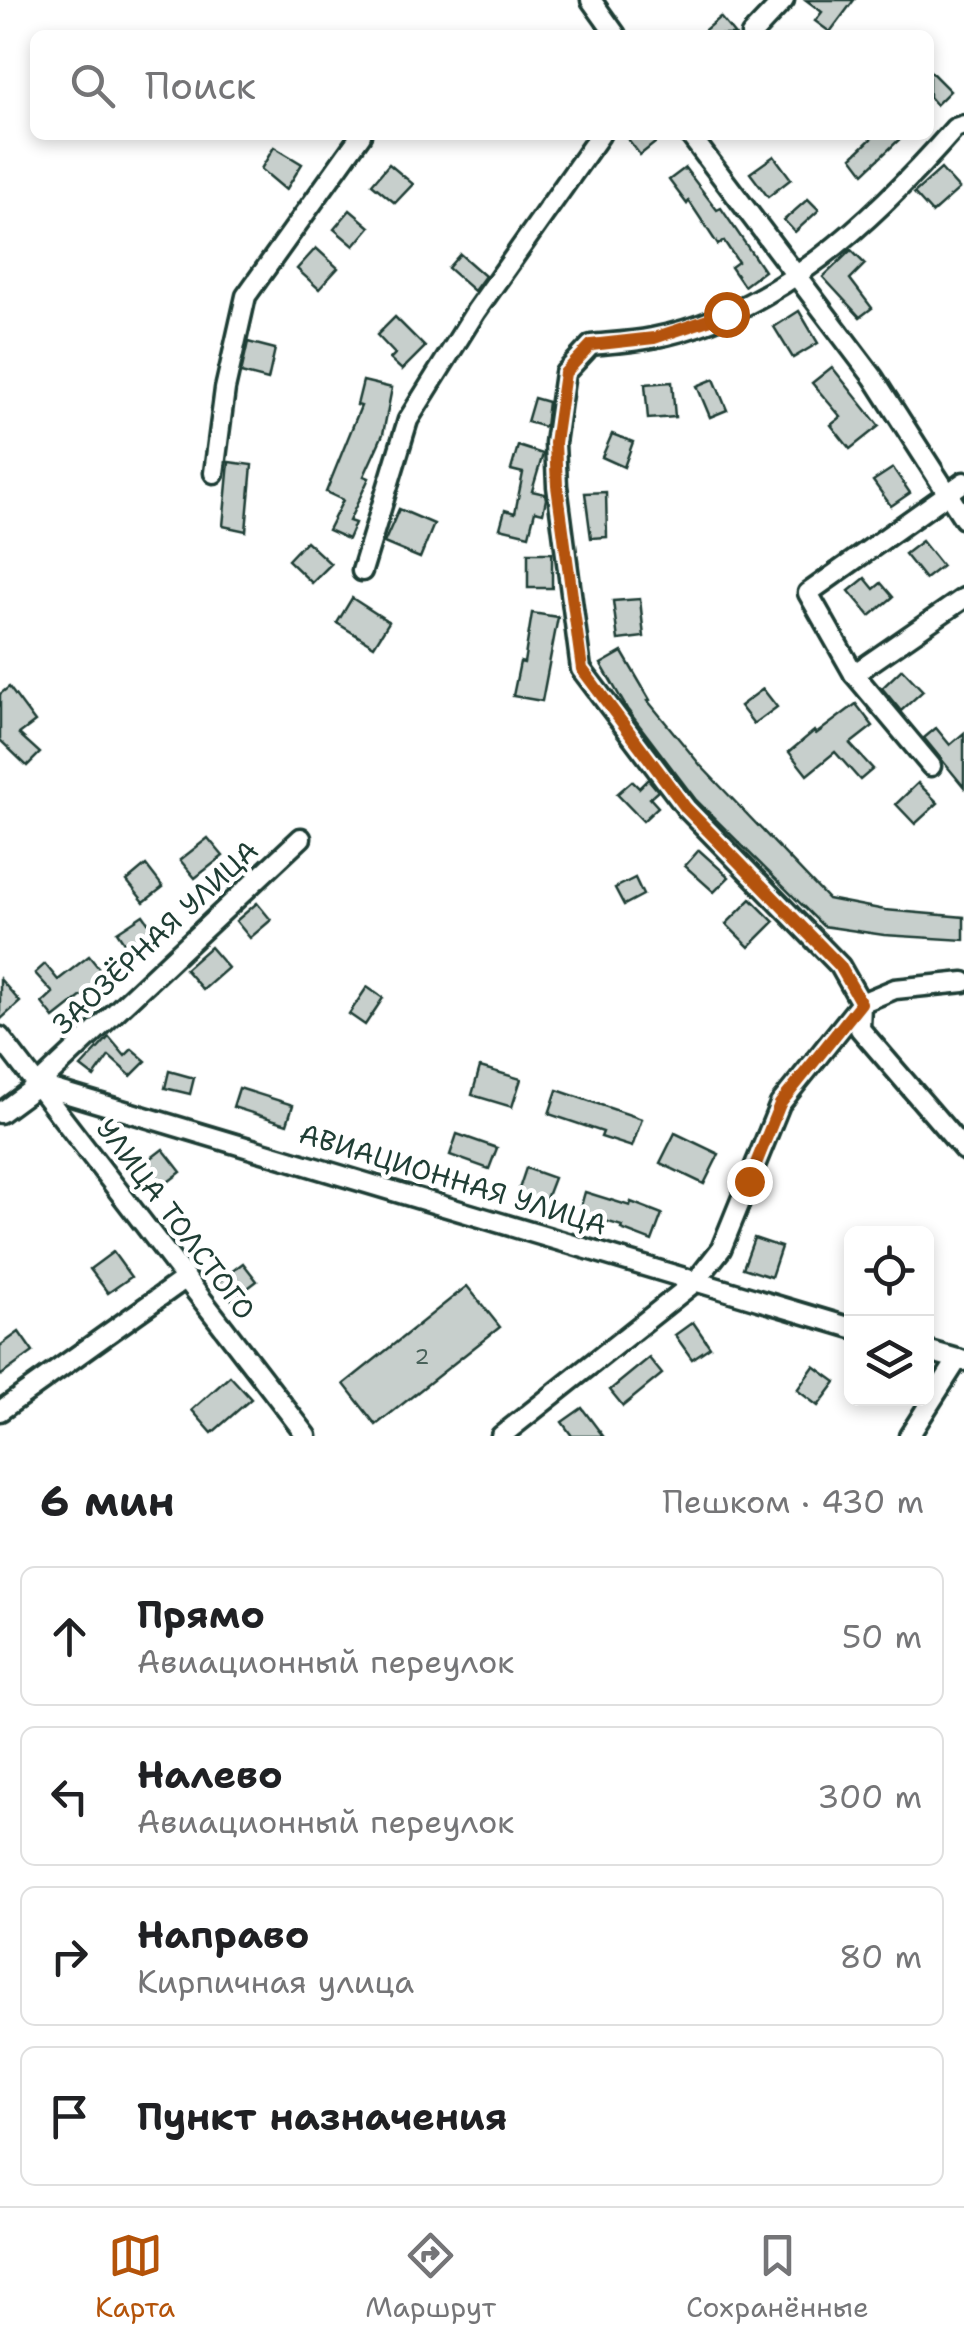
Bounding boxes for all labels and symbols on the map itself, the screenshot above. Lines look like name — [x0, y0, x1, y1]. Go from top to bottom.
route start — [704, 292, 750, 338]
street label: ЗАОЗЁРНАЯ УЛИЦА — [44, 831, 266, 1043]
street label: УЛИЦА ТОЛСТОГО — [88, 1111, 264, 1327]
street label: АВИАЦИОННАЯ УЛИЦА — [295, 1114, 611, 1244]
route end — [727, 1159, 773, 1205]
house number: 2 — [414, 1342, 430, 1371]

